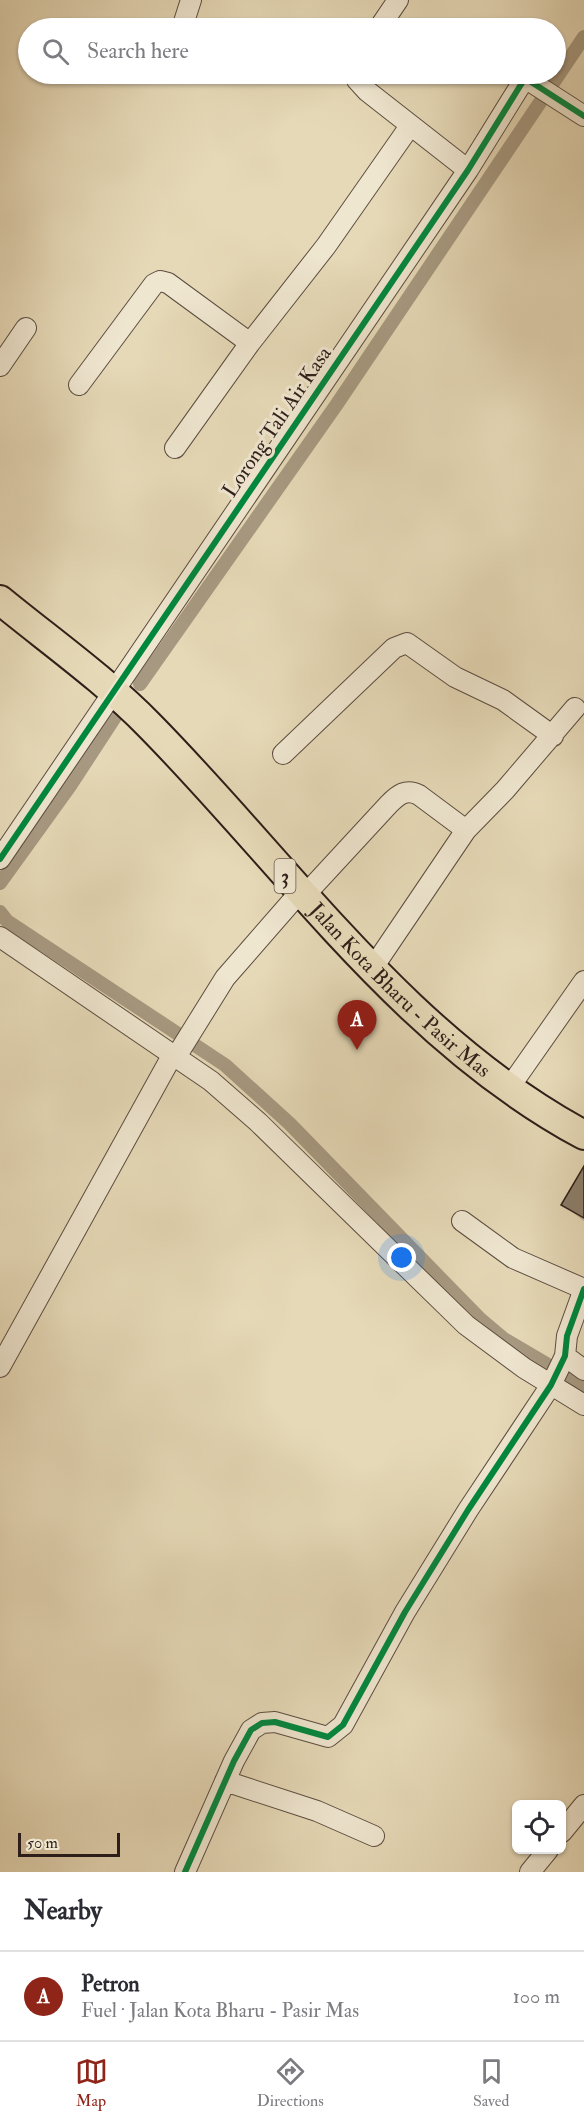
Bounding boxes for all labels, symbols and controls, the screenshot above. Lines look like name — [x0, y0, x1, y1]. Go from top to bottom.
search box — [18, 18, 566, 84]
icon: search — [39, 35, 72, 68]
text: Search here — [87, 37, 189, 65]
street label: Lorong Tali Air Kasa — [216, 341, 338, 503]
road number: 3 — [274, 859, 296, 893]
street label: Jalan Kota Bharu - Pasir Mas — [303, 896, 496, 1083]
pin: A — [338, 1000, 376, 1050]
your location — [387, 1243, 416, 1272]
map controls — [512, 1800, 566, 1854]
button: locate — [512, 1800, 566, 1854]
scale bar — [18, 1830, 120, 1858]
text: 50 m — [27, 1833, 58, 1853]
text: Nearby — [24, 1895, 102, 1927]
text: Petron — [81, 1970, 140, 1998]
text: A — [37, 1984, 50, 2009]
text: 100 m — [513, 1984, 560, 2009]
text: Fuel · Jalan Kota Bharu - Pasir Mas — [81, 1998, 359, 2023]
tab: Map — [75, 2055, 108, 2111]
tab: Directions — [257, 2055, 324, 2111]
tab: Saved — [473, 2055, 509, 2111]

